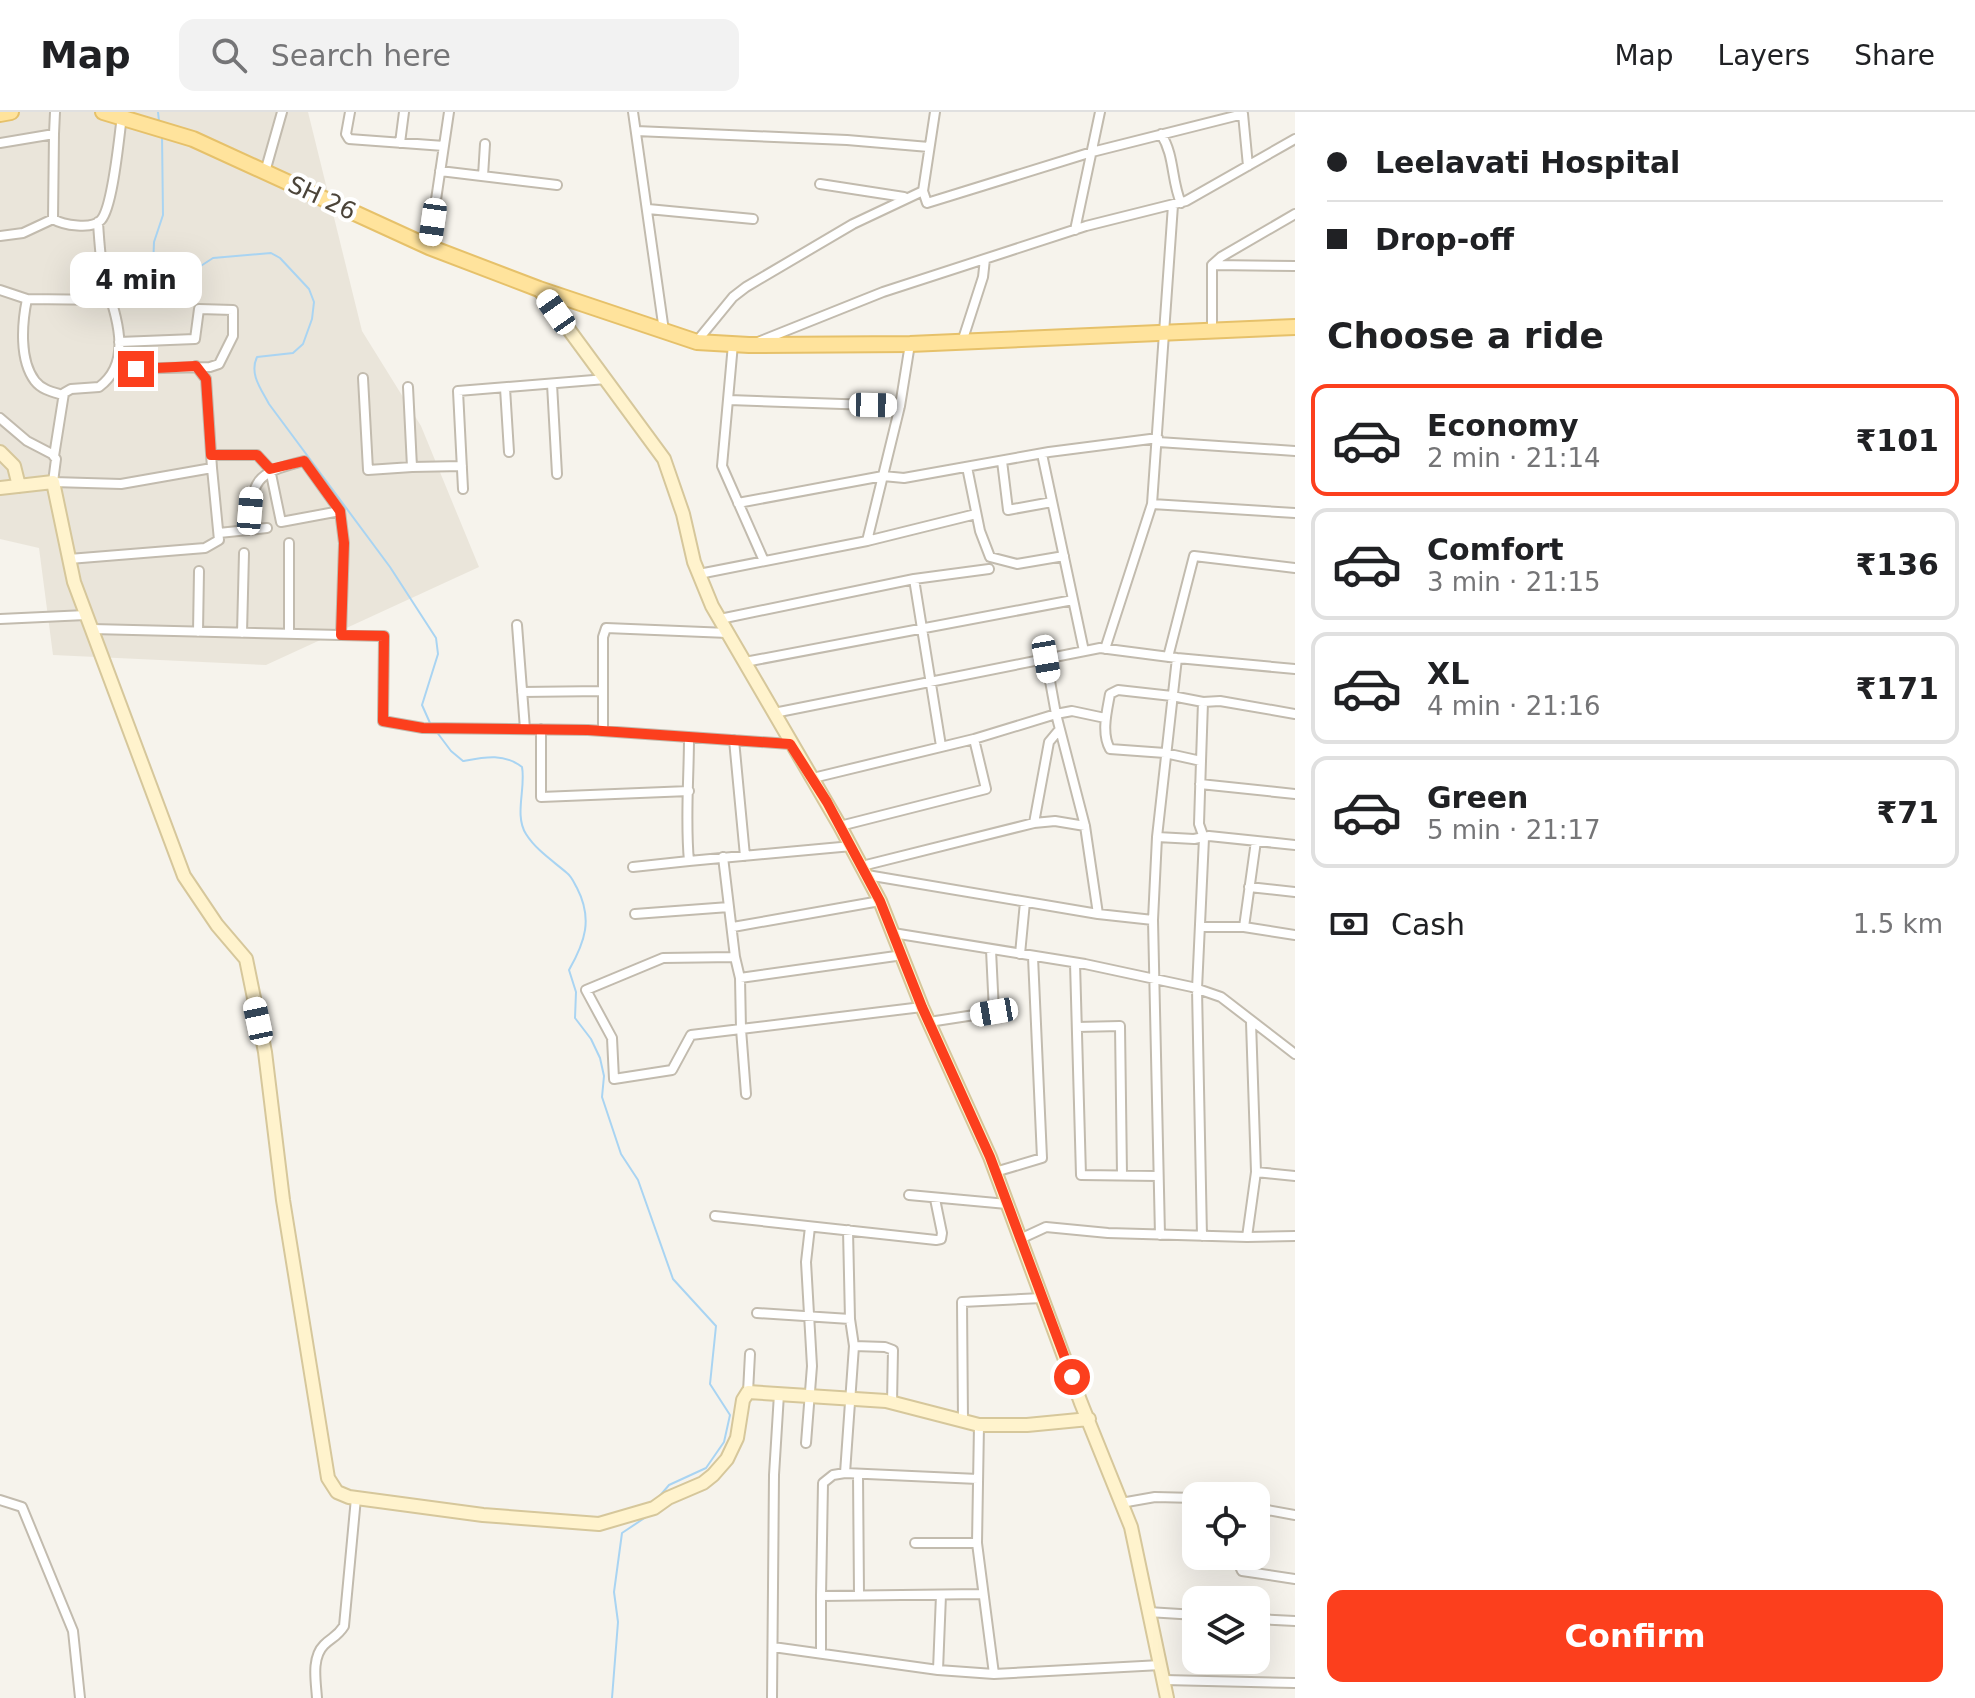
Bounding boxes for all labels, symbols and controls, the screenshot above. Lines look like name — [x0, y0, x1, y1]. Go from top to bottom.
search box — [179, 19, 739, 91]
text: Map — [40, 33, 131, 77]
icon: search — [207, 33, 251, 77]
text: Search here — [271, 38, 451, 73]
text: Map — [1614, 39, 1674, 72]
text: Layers — [1718, 39, 1810, 72]
text: Share — [1854, 39, 1935, 72]
text: Leelavati Hospital — [1375, 145, 1680, 180]
street label: SH 26 — [284, 170, 360, 226]
car — [418, 197, 448, 247]
text: Drop-off — [1375, 222, 1514, 257]
callout: 4 min — [70, 253, 202, 309]
text: 4 min — [95, 265, 177, 295]
car — [532, 285, 580, 339]
text: Choose a ride — [1327, 315, 1604, 356]
route end — [118, 351, 154, 387]
car — [849, 393, 897, 417]
icon: car — [1331, 404, 1403, 476]
text: Economy — [1427, 408, 1579, 443]
text: ₹101 — [1856, 423, 1939, 458]
text: 2 min · 21:14 — [1427, 443, 1601, 473]
car — [236, 486, 264, 536]
icon: car — [1331, 528, 1403, 600]
text: Comfort — [1427, 532, 1564, 567]
text: ₹136 — [1856, 547, 1939, 582]
text: 3 min · 21:15 — [1427, 567, 1601, 597]
car — [1030, 633, 1062, 685]
icon: car — [1331, 652, 1403, 724]
text: XL — [1427, 656, 1469, 691]
text: ₹171 — [1856, 671, 1939, 706]
text: 4 min · 21:16 — [1427, 691, 1601, 721]
icon: car — [1331, 776, 1403, 848]
text: Green — [1427, 780, 1528, 815]
text: ₹71 — [1876, 795, 1939, 830]
text: 5 min · 21:17 — [1427, 815, 1601, 845]
icon: cash — [1327, 902, 1371, 946]
text: Cash — [1391, 907, 1465, 942]
text: 1.5 km — [1853, 909, 1943, 939]
car — [241, 995, 275, 1047]
car — [968, 996, 1020, 1028]
route start — [1054, 1359, 1090, 1395]
map controls — [1182, 1482, 1270, 1674]
button: locate — [1182, 1482, 1270, 1570]
button: layers — [1182, 1586, 1270, 1674]
button: Confirm — [1327, 1590, 1943, 1682]

